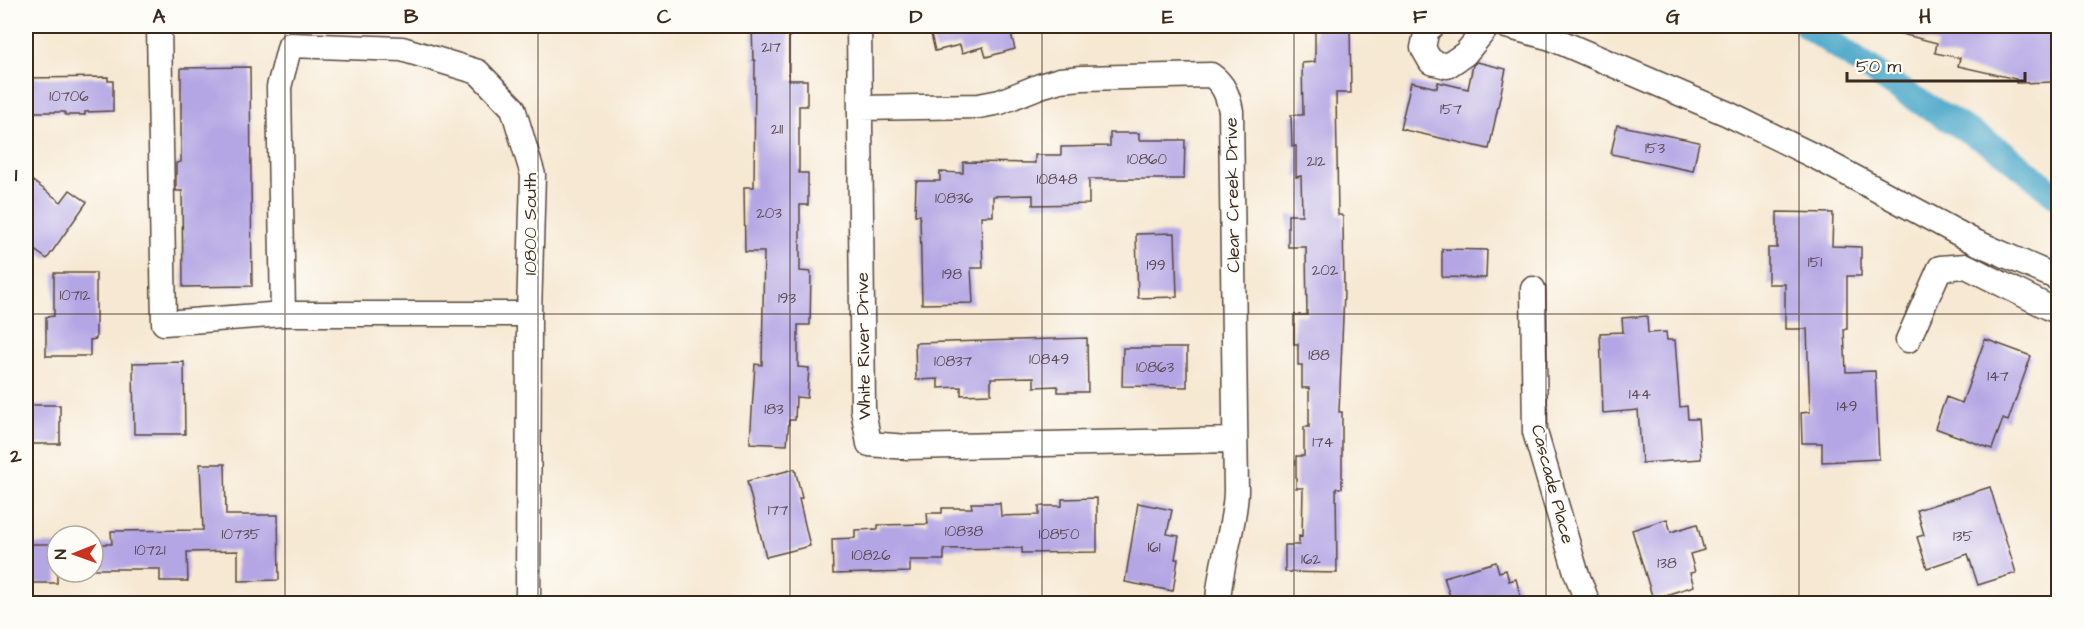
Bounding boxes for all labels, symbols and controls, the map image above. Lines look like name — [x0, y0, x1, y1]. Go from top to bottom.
text: A — [153, 3, 166, 31]
text: B — [404, 3, 419, 31]
text: C — [657, 3, 672, 31]
text: D — [910, 3, 923, 31]
text: E — [1162, 3, 1174, 31]
text: F — [1413, 3, 1428, 31]
text: G — [1666, 3, 1680, 31]
text: H — [1919, 3, 1931, 31]
house number: 217 — [761, 37, 781, 58]
scale bar — [1847, 45, 2026, 83]
text: 50 m — [1856, 54, 1901, 79]
house number: 10706 — [49, 86, 89, 107]
house number: 157 — [1440, 99, 1462, 120]
street label: Clear Creek Drive — [1219, 117, 1246, 273]
house number: 211 — [771, 119, 783, 140]
house number: 153 — [1645, 138, 1665, 159]
house number: 10860 — [1127, 149, 1168, 170]
house number: 212 — [1306, 151, 1326, 172]
text: 1 — [15, 161, 18, 189]
house number: 10848 — [1036, 169, 1078, 190]
street label: 10800 South — [518, 173, 543, 275]
house number: 10836 — [935, 188, 974, 209]
house number: 203 — [756, 203, 782, 224]
house number: 151 — [1808, 252, 1822, 273]
house number: 199 — [1147, 255, 1166, 276]
house number: 202 — [1312, 260, 1339, 281]
house number: 198 — [942, 264, 962, 285]
street label: White River Drive — [850, 272, 877, 420]
house number: 10712 — [59, 285, 91, 306]
house number: 193 — [778, 288, 796, 309]
house number: 188 — [1308, 345, 1330, 366]
house number: 10849 — [1029, 349, 1069, 370]
house number: 10837 — [934, 351, 972, 372]
house number: 10863 — [1136, 357, 1174, 378]
house number: 147 — [1987, 366, 2009, 387]
house number: 144 — [1629, 384, 1651, 405]
house number: 149 — [1837, 396, 1857, 417]
house number: 183 — [764, 399, 784, 420]
street label: Cascade Place — [1525, 422, 1580, 547]
house number: 174 — [1312, 432, 1334, 453]
text: 2 — [9, 442, 22, 470]
house number: 177 — [768, 500, 788, 521]
house number: 10838 — [945, 521, 984, 542]
north arrow — [45, 524, 105, 584]
house number: 10735 — [222, 524, 261, 545]
house number: 10850 — [1038, 524, 1080, 545]
house number: 135 — [1953, 526, 1973, 547]
house number: 161 — [1147, 537, 1161, 558]
house number: 10721 — [134, 540, 166, 561]
house number: 10826 — [851, 545, 891, 566]
text: N — [50, 549, 72, 559]
house number: 162 — [1301, 549, 1321, 570]
house number: 138 — [1657, 553, 1677, 574]

